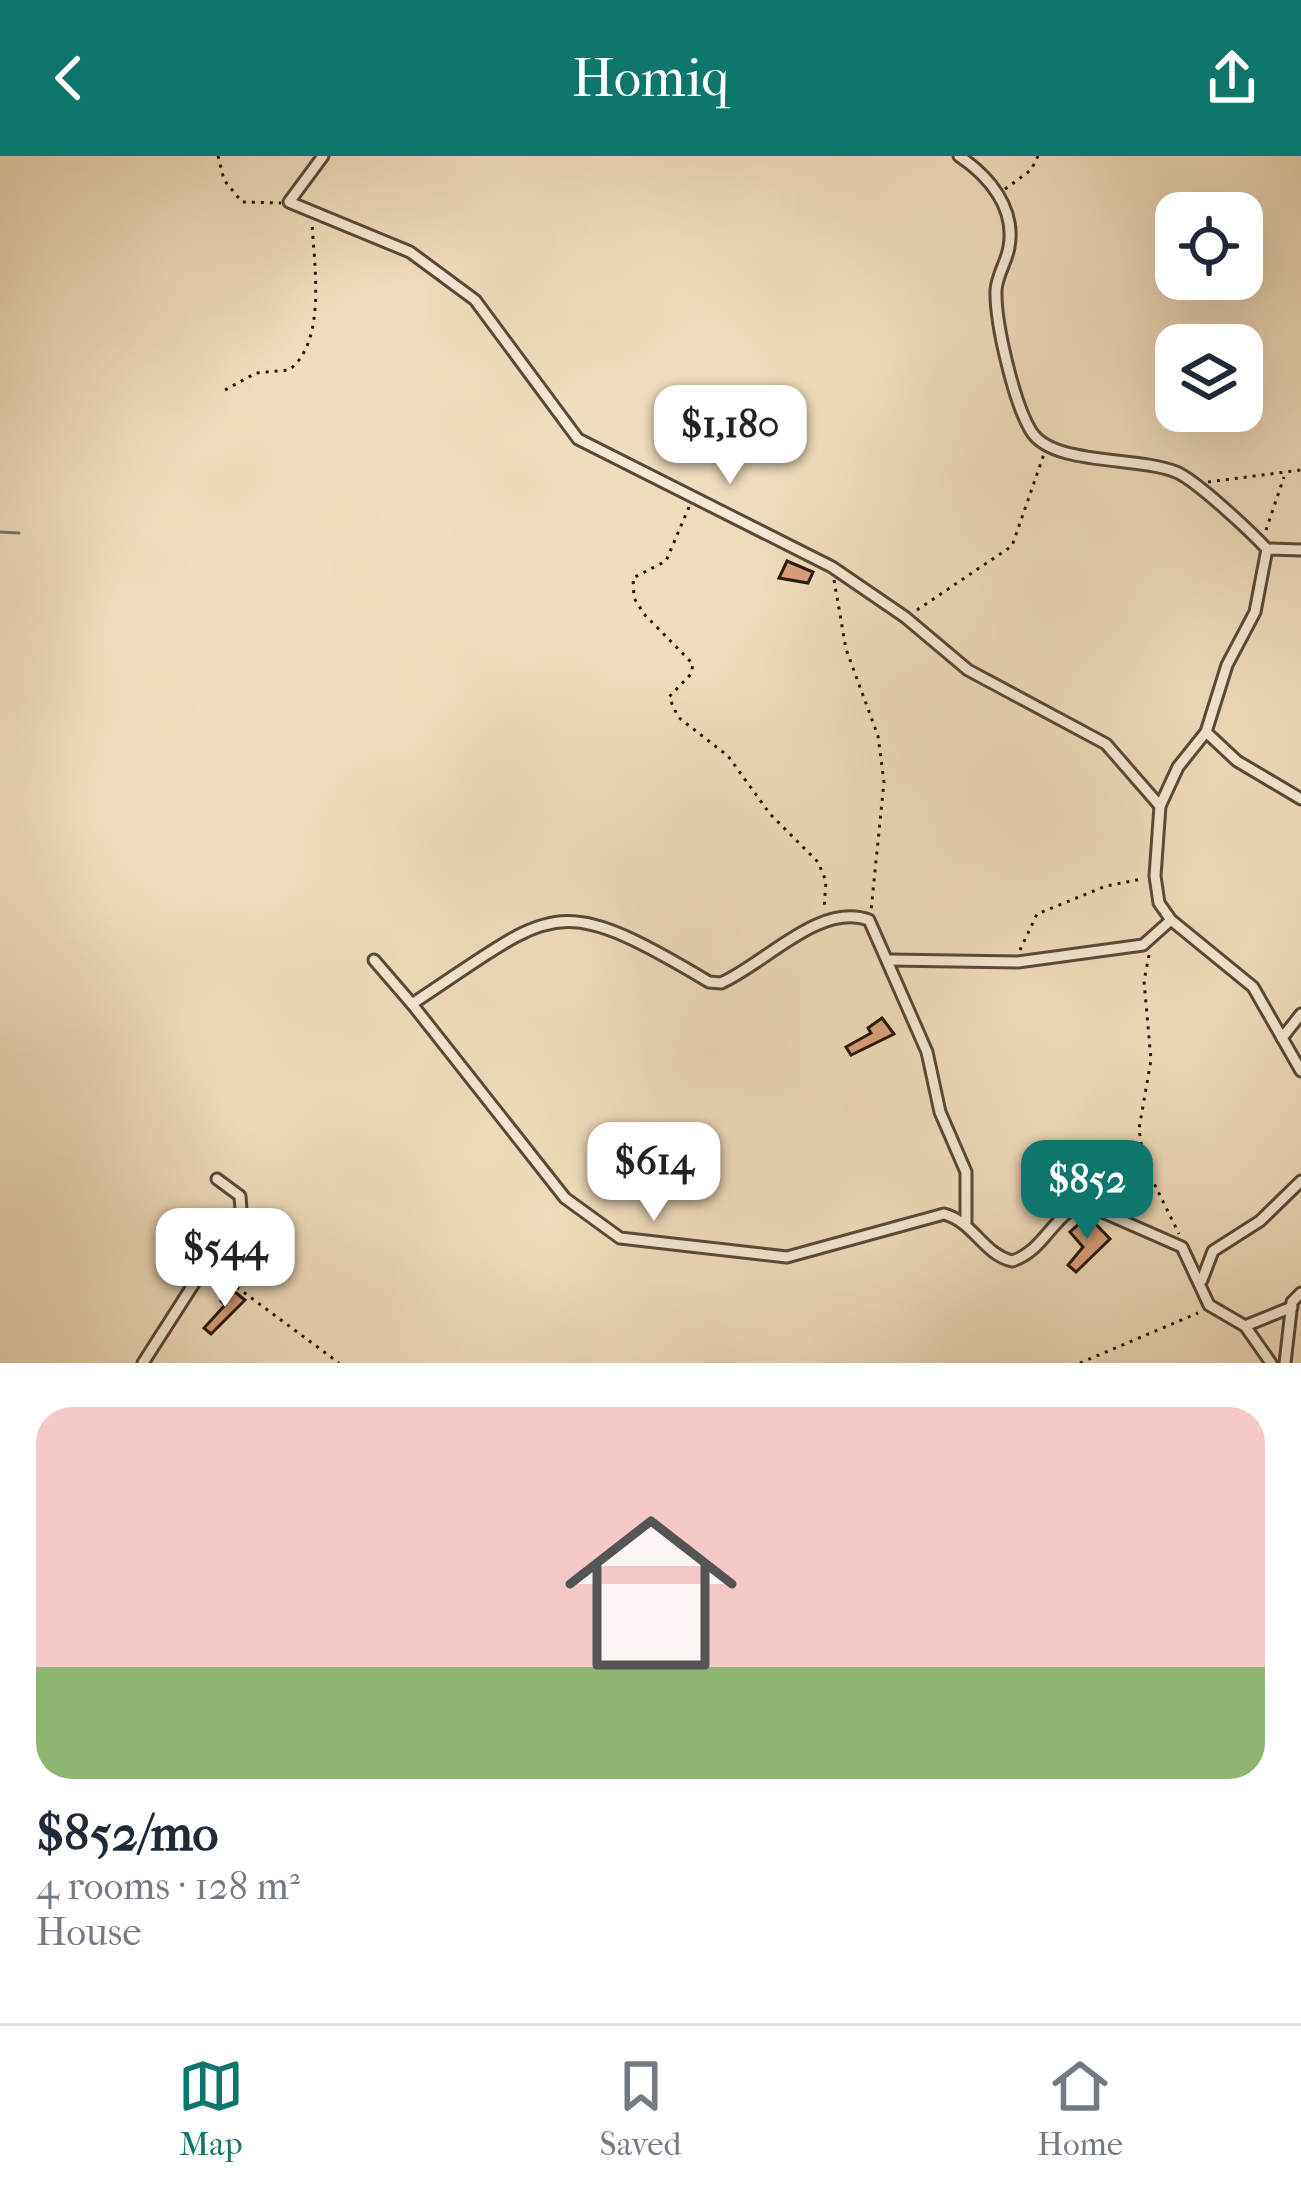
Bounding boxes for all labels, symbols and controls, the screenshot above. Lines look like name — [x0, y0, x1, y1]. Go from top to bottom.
icon: back — [36, 45, 102, 111]
icon: share — [1199, 45, 1265, 111]
text: Homiq — [572, 47, 729, 110]
map controls — [1155, 192, 1263, 432]
button: locate — [1155, 192, 1263, 300]
button: layers — [1155, 324, 1263, 432]
pin: $1,180 — [632, 385, 828, 487]
text: $1,180 — [681, 401, 779, 447]
pin: $614 — [583, 1122, 725, 1224]
text: $614 — [614, 1138, 694, 1184]
pin: $852 — [1016, 1140, 1158, 1242]
text: $852 — [1048, 1156, 1126, 1202]
pin: $544 — [154, 1208, 296, 1310]
text: $544 — [183, 1224, 267, 1270]
icon: home — [543, 1485, 759, 1701]
text: $852/mo — [36, 1803, 218, 1863]
text: 4 rooms · 128 m² — [36, 1863, 300, 1909]
text: House — [36, 1909, 142, 1955]
tab: Map — [178, 2053, 244, 2164]
tab: Saved — [600, 2053, 681, 2164]
tab: Home — [1037, 2053, 1123, 2164]

